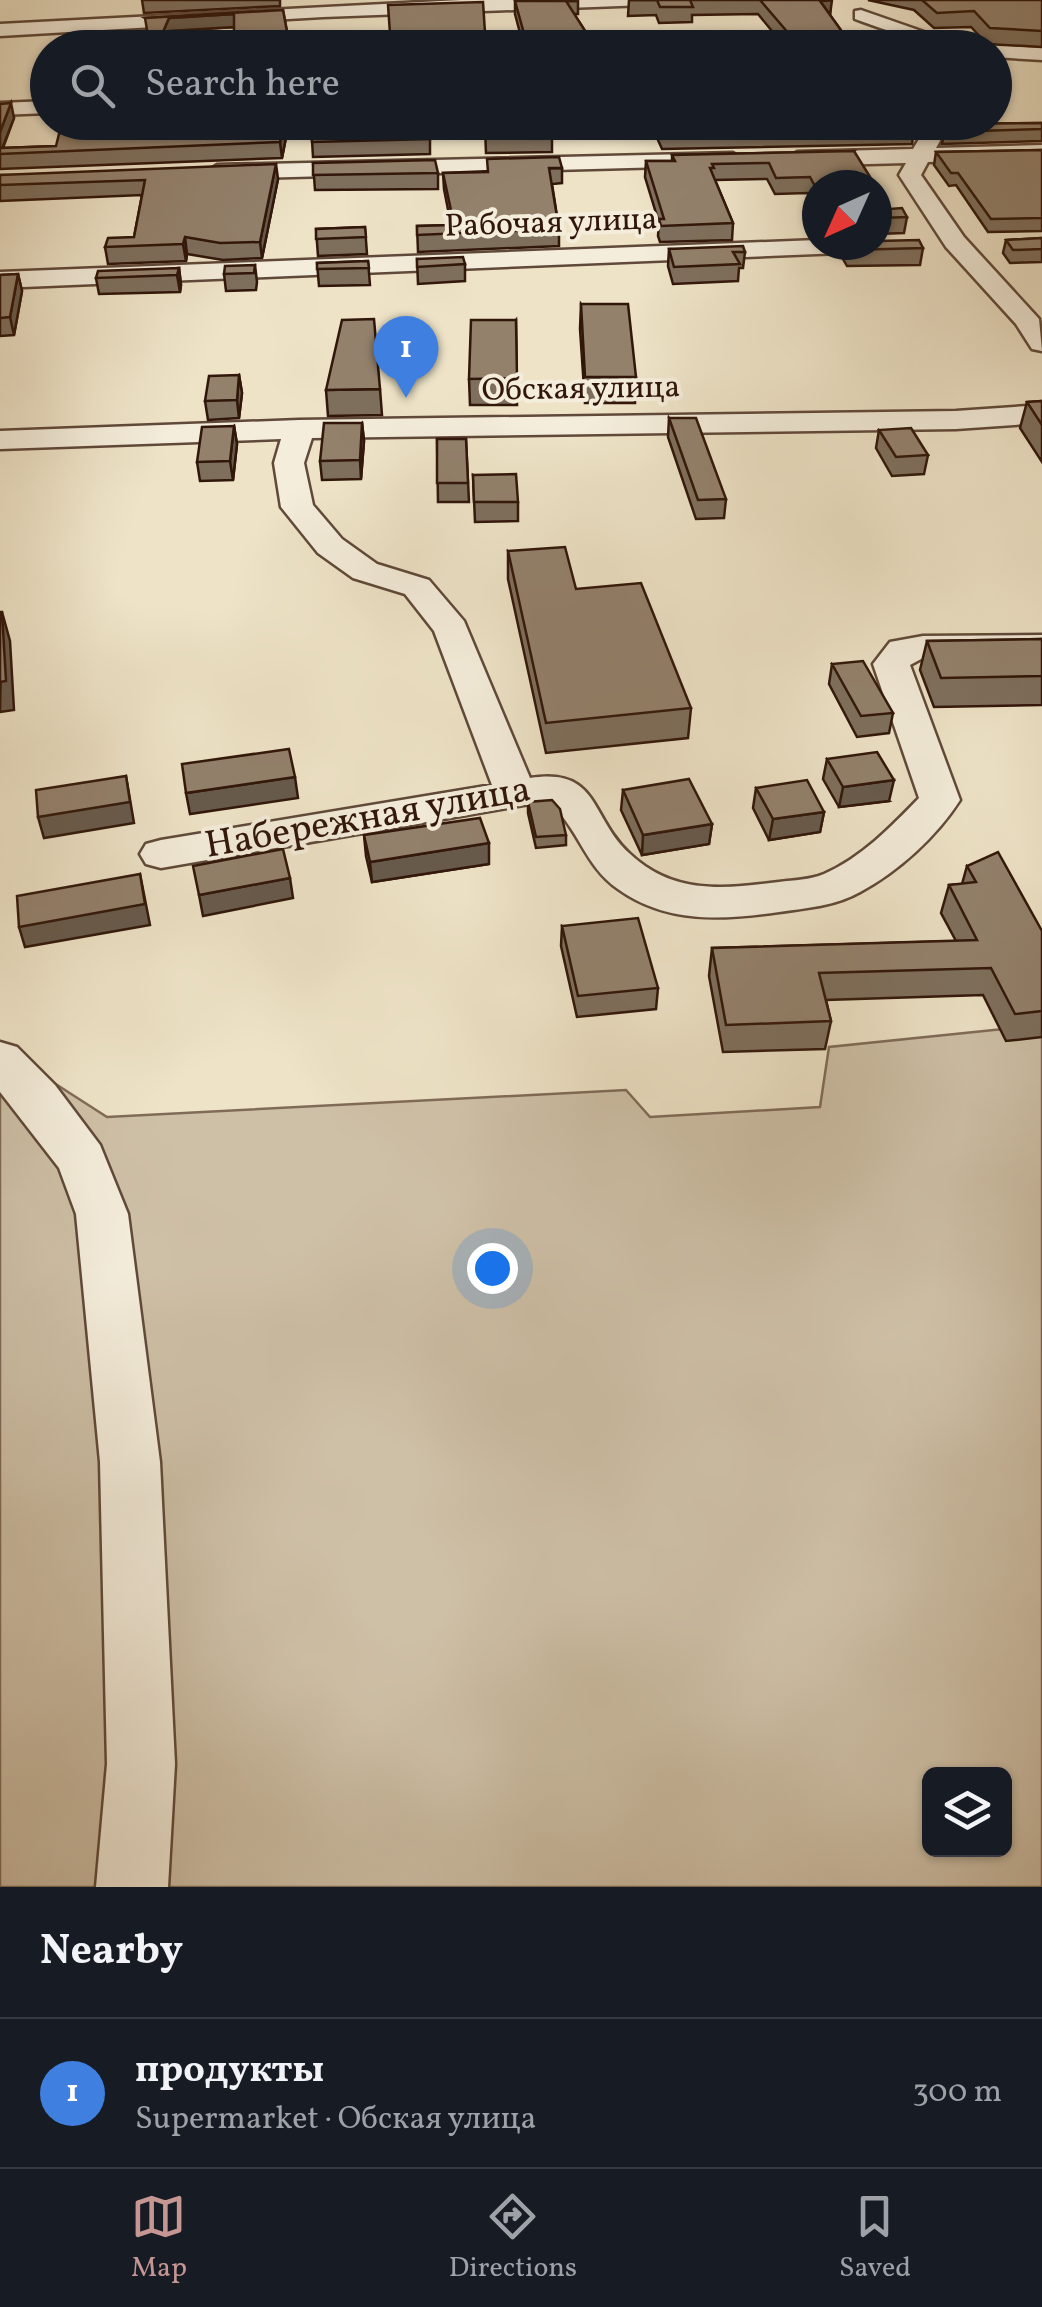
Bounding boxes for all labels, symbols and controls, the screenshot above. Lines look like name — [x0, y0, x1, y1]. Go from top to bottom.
search box — [30, 30, 1012, 140]
icon: search — [65, 58, 120, 113]
text: Search here — [145, 59, 340, 112]
north arrow — [802, 170, 892, 260]
street label: Рабочая улица — [444, 198, 658, 250]
pin: 1 — [374, 316, 438, 398]
street label: Обская улица — [481, 366, 681, 414]
street label: Набережная улица — [201, 764, 535, 874]
your location — [467, 1243, 518, 1294]
map controls — [922, 1767, 1012, 1857]
button: layers — [922, 1767, 1012, 1857]
text: Nearby — [40, 1923, 183, 1982]
text: продукты — [135, 2045, 324, 2098]
text: 1 — [66, 2071, 79, 2115]
text: 300 m — [912, 2071, 1002, 2115]
text: Supermarket · Обская улица — [135, 2098, 537, 2142]
tab: Map — [131, 2189, 187, 2288]
tab: Directions — [449, 2189, 577, 2288]
tab: Saved — [839, 2189, 911, 2288]

